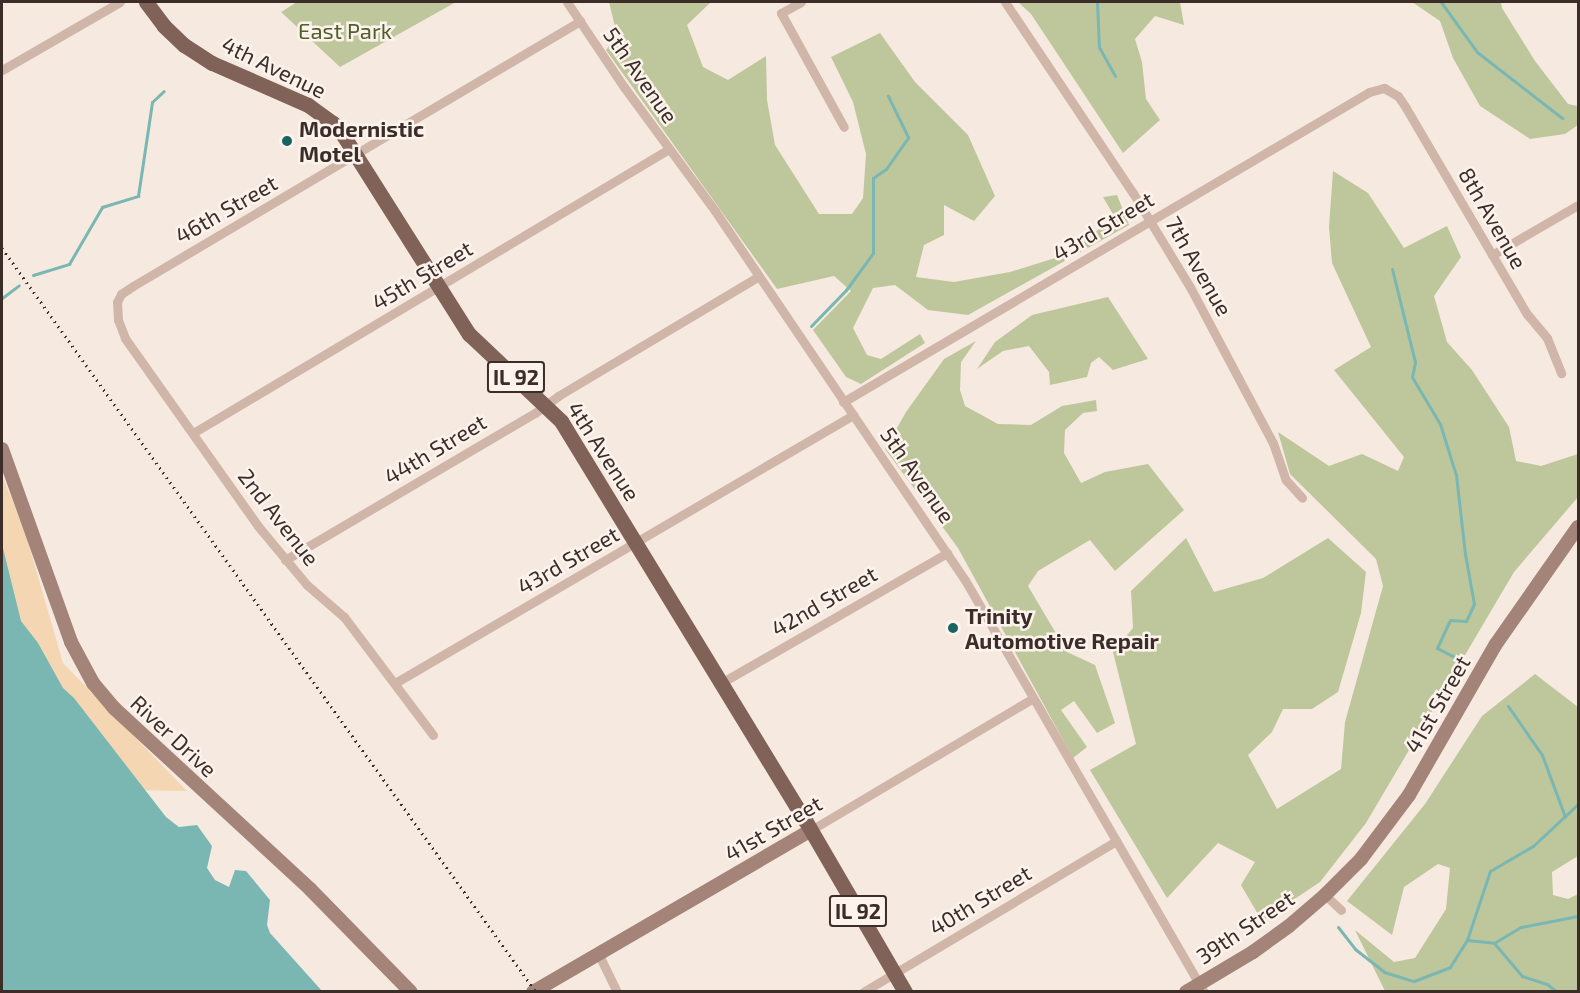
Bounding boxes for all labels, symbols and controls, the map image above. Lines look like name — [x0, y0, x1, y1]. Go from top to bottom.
park label: East Park — [298, 18, 392, 44]
street label: 5th Avenue — [598, 22, 684, 128]
street label: 4th Avenue — [217, 30, 331, 104]
place label: Modernistic Motel — [299, 115, 424, 166]
marker: Modernistic Motel — [280, 134, 294, 148]
street label: 8th Avenue — [1453, 162, 1533, 274]
street label: 46th Street — [170, 169, 282, 249]
street label: 43rd Street — [1048, 186, 1158, 266]
street label: 7th Avenue — [1160, 211, 1238, 321]
street label: 45th Street — [367, 235, 477, 315]
road number: IL 92 — [486, 359, 546, 395]
street label: 4th Avenue — [562, 396, 646, 506]
street label: 44th Street — [379, 408, 491, 490]
street label: 5th Avenue — [875, 422, 961, 528]
street label: 2nd Avenue — [233, 463, 325, 571]
street label: 43rd Street — [512, 520, 624, 600]
street label: 42nd Street — [767, 560, 881, 642]
place label: Trinity Automotive Repair — [965, 602, 1159, 654]
marker: Trinity Automotive Repair — [946, 621, 960, 635]
street label: 41st Street — [1399, 651, 1475, 757]
street label: River Drive — [125, 689, 223, 783]
street label: 41st Street — [720, 790, 826, 866]
street label: 40th Street — [924, 859, 1036, 941]
street label: 39th Street — [1191, 885, 1299, 969]
road number: IL 92 — [828, 893, 888, 929]

